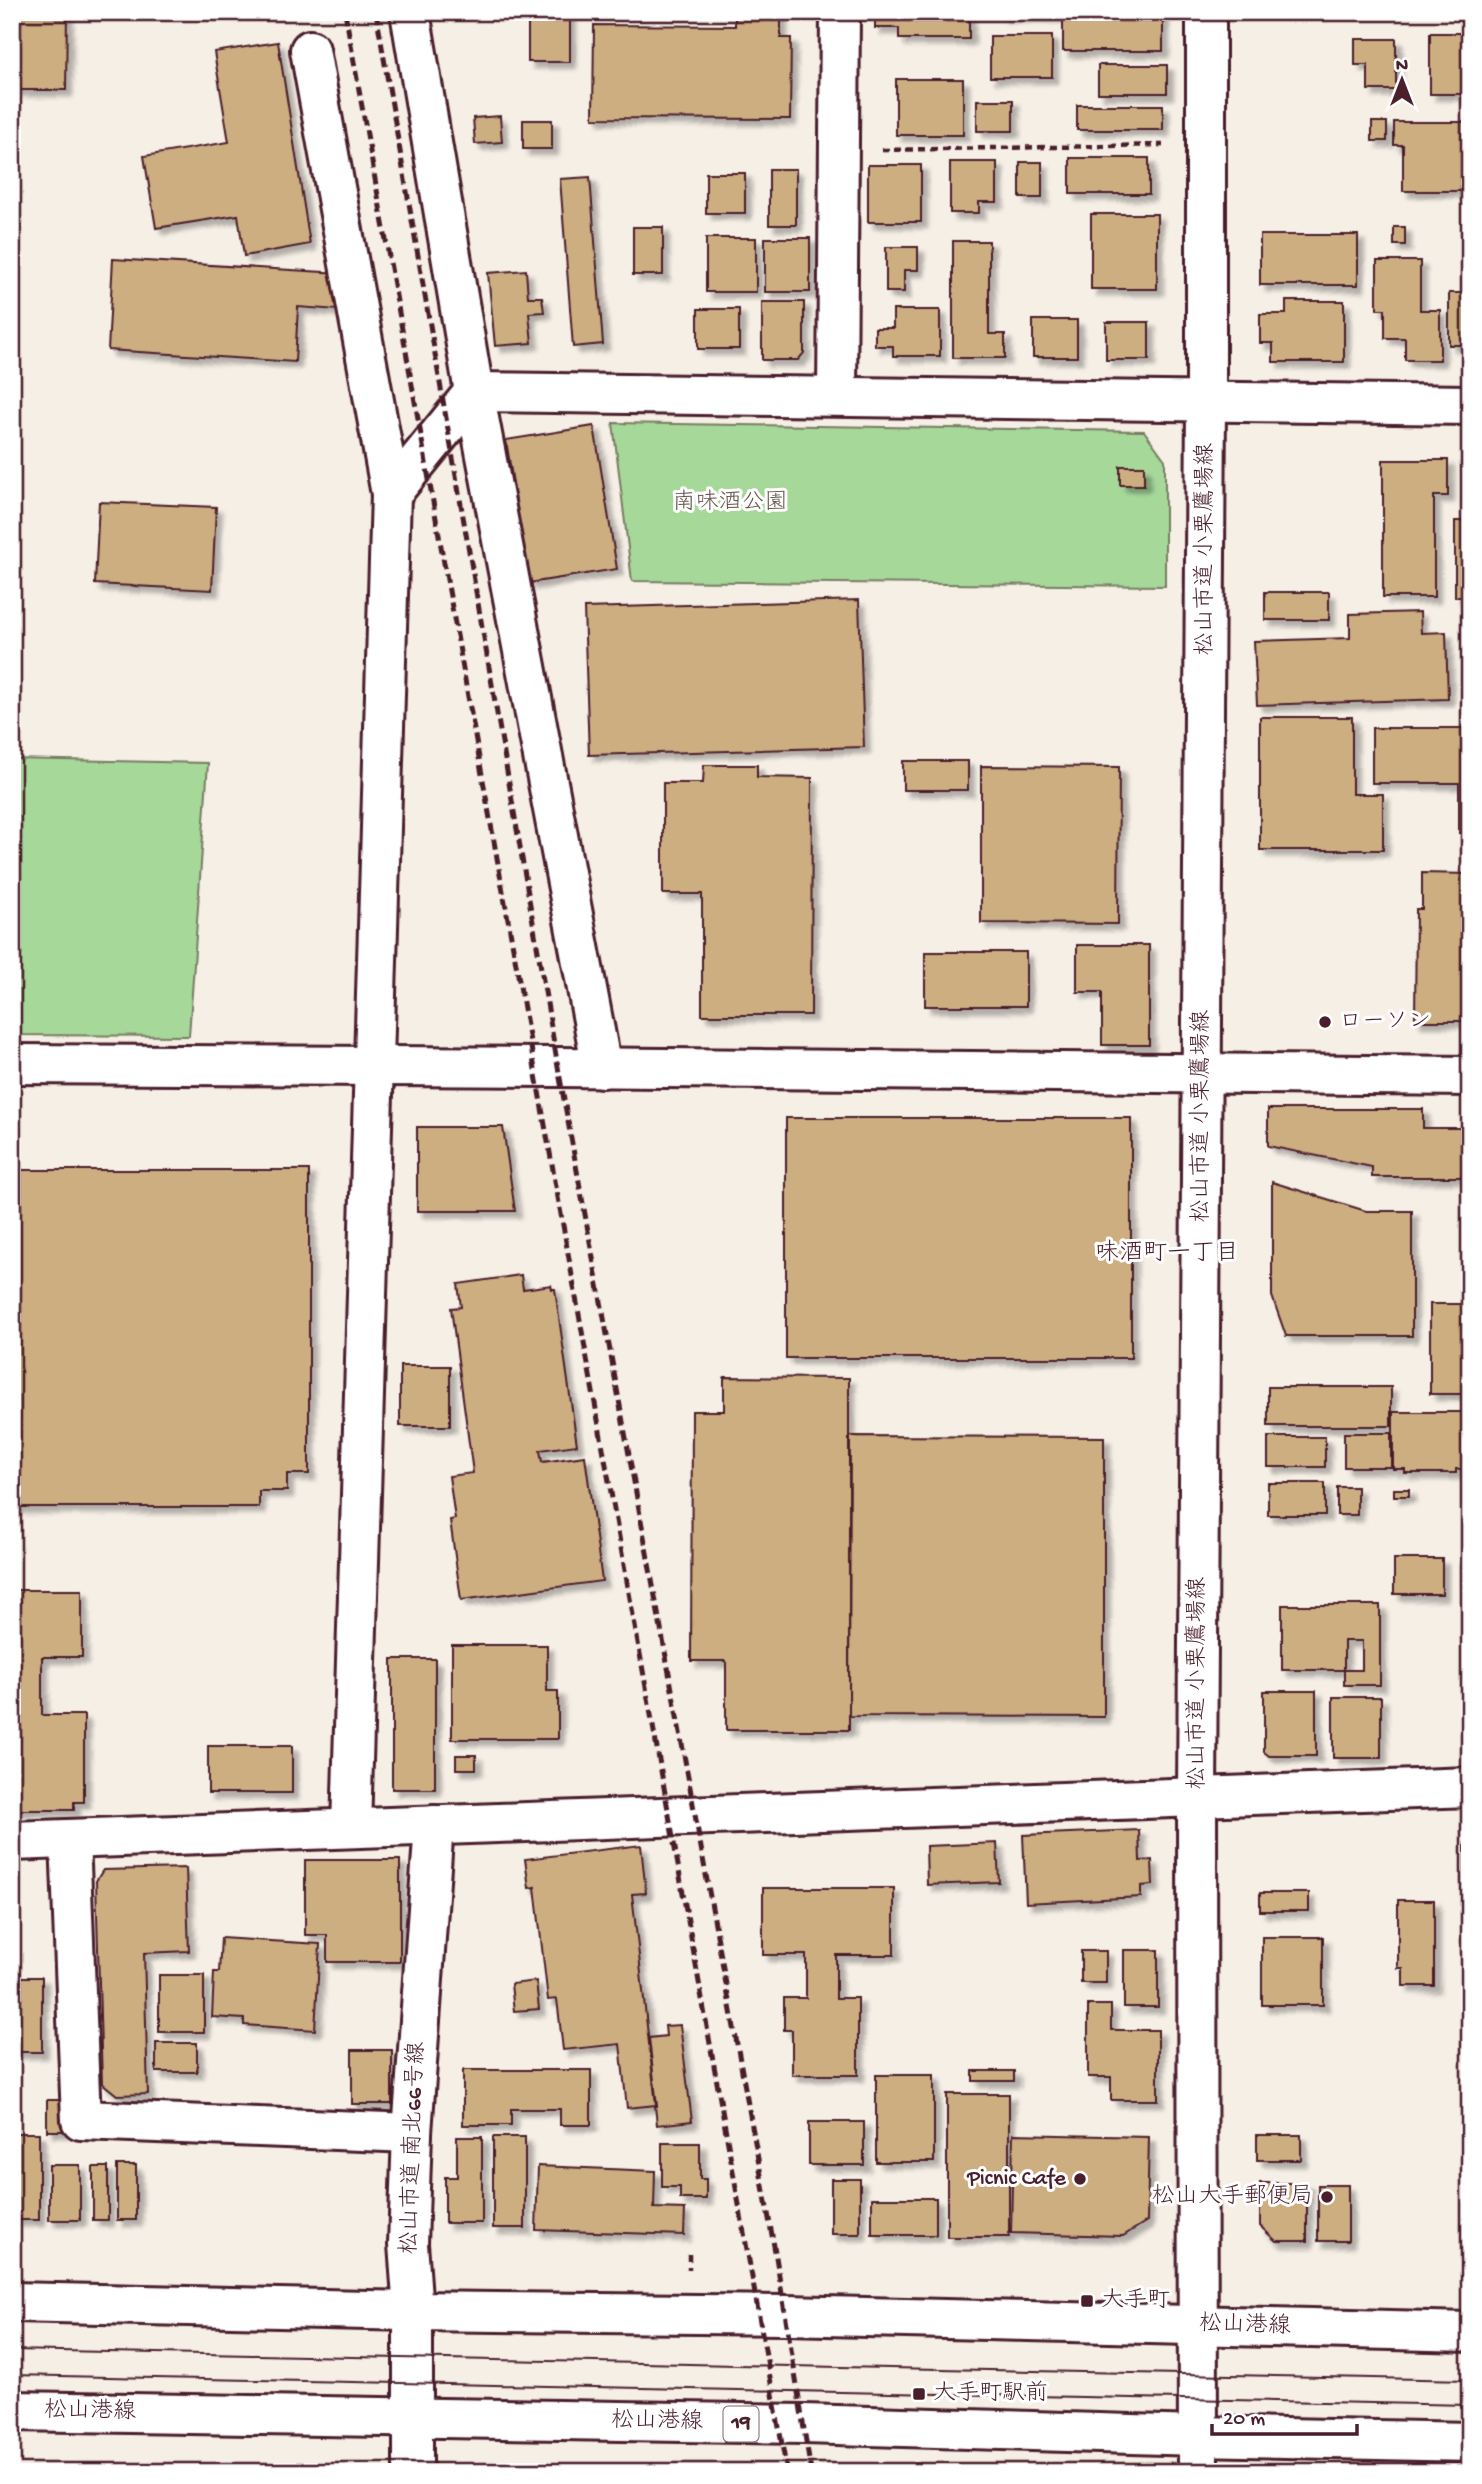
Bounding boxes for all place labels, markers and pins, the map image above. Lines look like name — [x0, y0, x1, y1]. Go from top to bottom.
place label: ローソン — [1339, 1009, 1431, 1036]
marker: ローソン — [1317, 1014, 1333, 1030]
place label: Picnic Cafe — [966, 2166, 1067, 2193]
marker: Picnic Cafe — [1072, 2171, 1088, 2187]
place label: 松山大手郵便局 — [1152, 2183, 1313, 2211]
marker: 松山大手郵便局 — [1319, 2189, 1335, 2205]
place label: 大手町 — [1101, 2287, 1170, 2315]
marker: 大手町 — [1079, 2293, 1095, 2309]
place label: 大手町駅前 — [933, 2380, 1048, 2408]
marker: 大手町駅前 — [911, 2386, 927, 2402]

